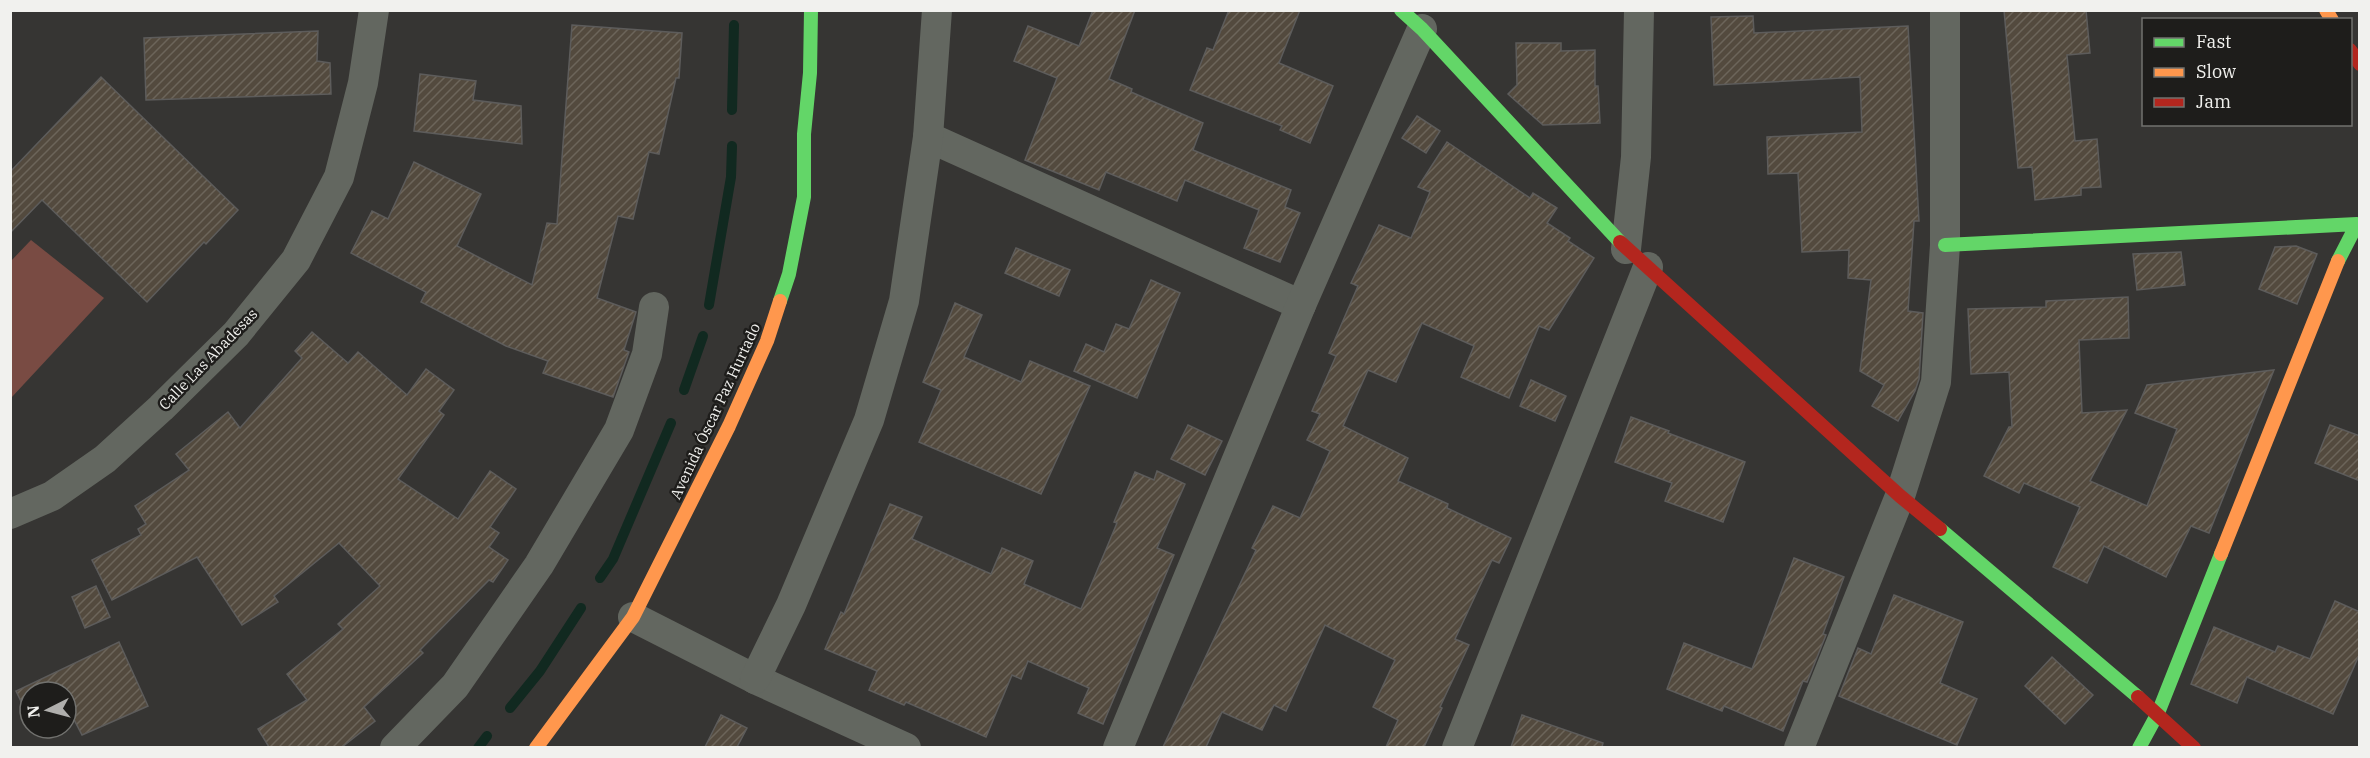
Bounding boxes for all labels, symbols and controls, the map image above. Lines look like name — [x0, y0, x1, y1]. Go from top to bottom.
legend — [2142, 18, 2352, 126]
text: Fast — [2196, 30, 2231, 53]
text: Slow — [2196, 60, 2236, 83]
text: Jam — [2196, 90, 2231, 113]
street label: Calle Las Abadesas — [155, 304, 261, 414]
street label: Avenida Óscar Paz Hurtado — [666, 320, 764, 502]
north arrow — [18, 680, 78, 740]
text: N — [22, 704, 44, 719]

